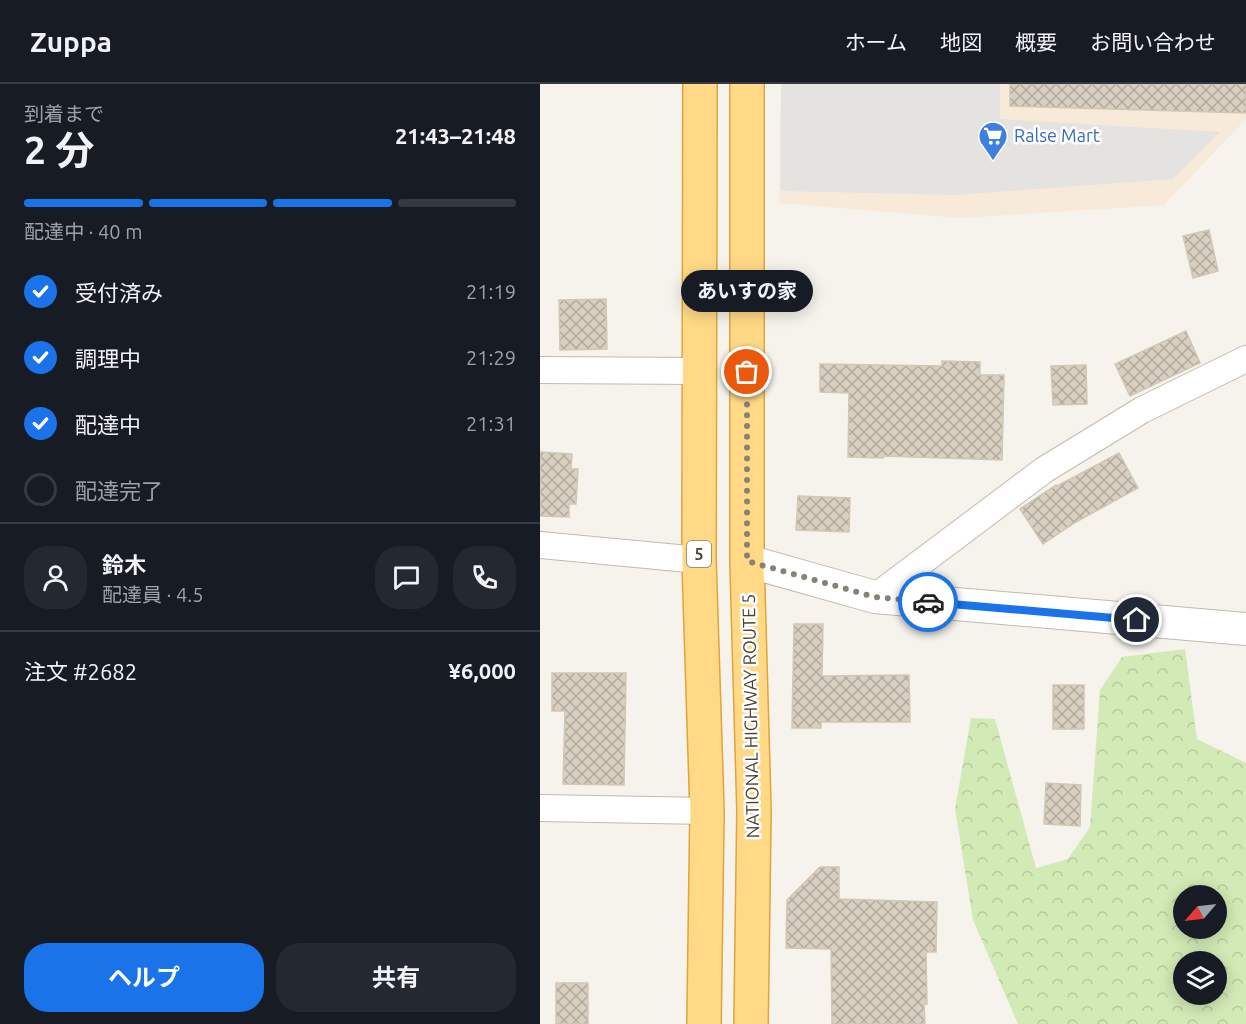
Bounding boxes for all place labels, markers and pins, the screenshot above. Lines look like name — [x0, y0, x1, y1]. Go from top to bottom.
supermarket icon: Ralse Mart — [977, 120, 1009, 162]
place label: Ralse Mart — [1014, 125, 1100, 145]
callout: あいすの家 — [681, 270, 813, 312]
pin — [721, 346, 772, 397]
pin — [1111, 594, 1162, 645]

